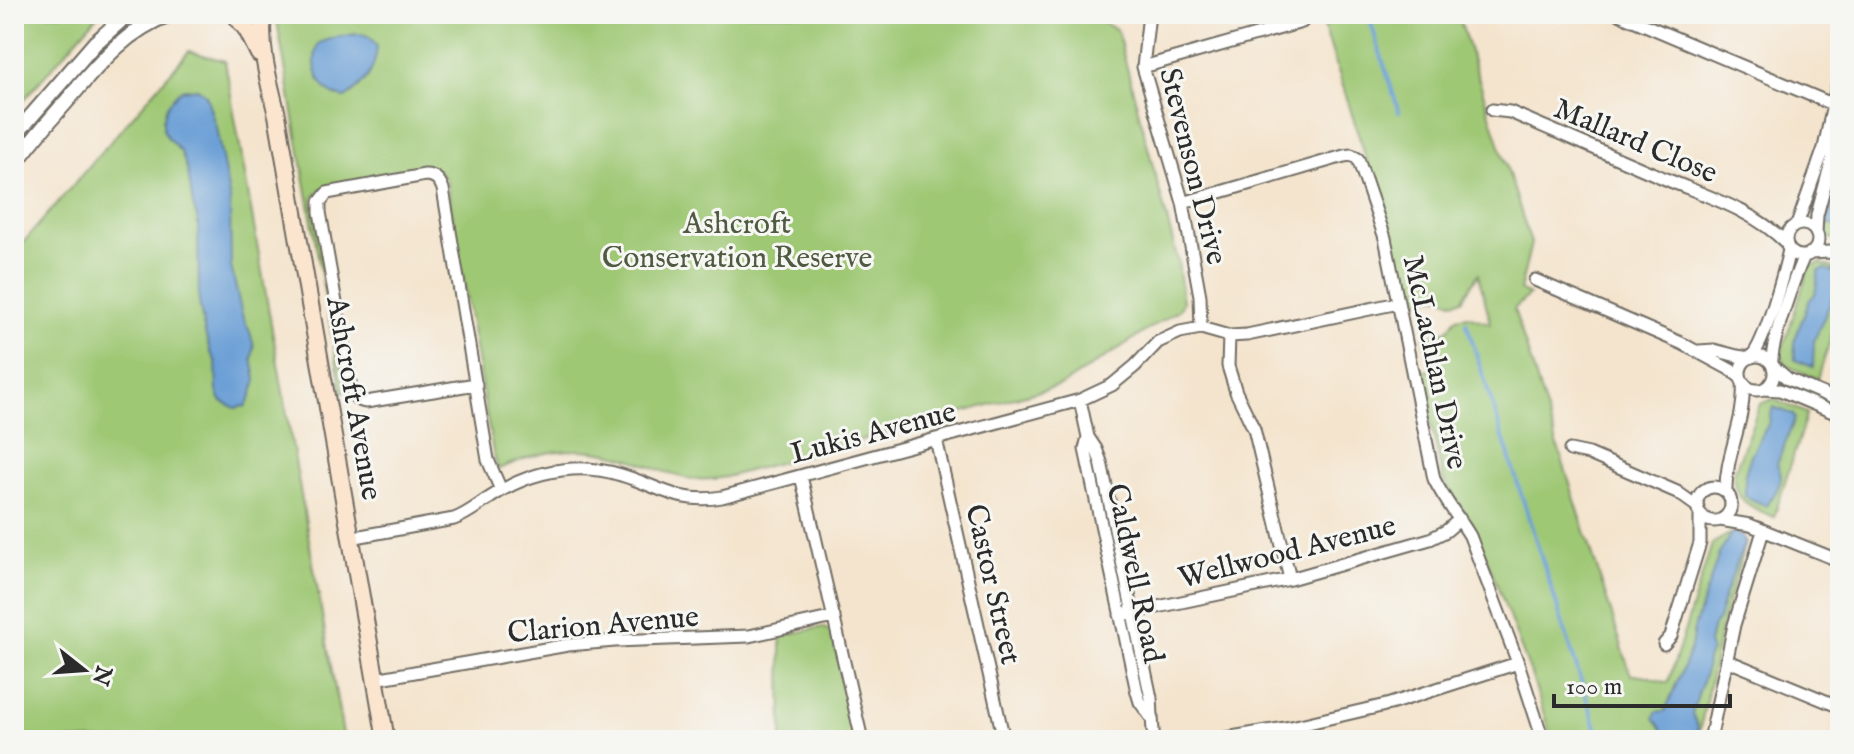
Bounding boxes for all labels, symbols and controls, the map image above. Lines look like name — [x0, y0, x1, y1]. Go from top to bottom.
street label: Stevenson Drive — [1149, 64, 1235, 269]
street label: Mallard Close — [1548, 90, 1723, 193]
park label: Ashcroft Conservation Reserve — [602, 206, 872, 278]
street label: McLachlan Drive — [1393, 252, 1475, 473]
street label: Ashcroft Avenue — [316, 293, 390, 503]
street label: Lukis Avenue — [787, 394, 960, 474]
street label: Caldwell Road — [1096, 480, 1172, 668]
street label: Castor Street — [955, 501, 1029, 668]
street label: Wellwood Avenue — [1175, 508, 1400, 598]
street label: Clarion Avenue — [506, 599, 700, 653]
north arrow — [44, 630, 124, 710]
scale bar — [1554, 658, 1730, 708]
text: N — [85, 661, 118, 688]
text: 100 m — [1566, 672, 1622, 703]

